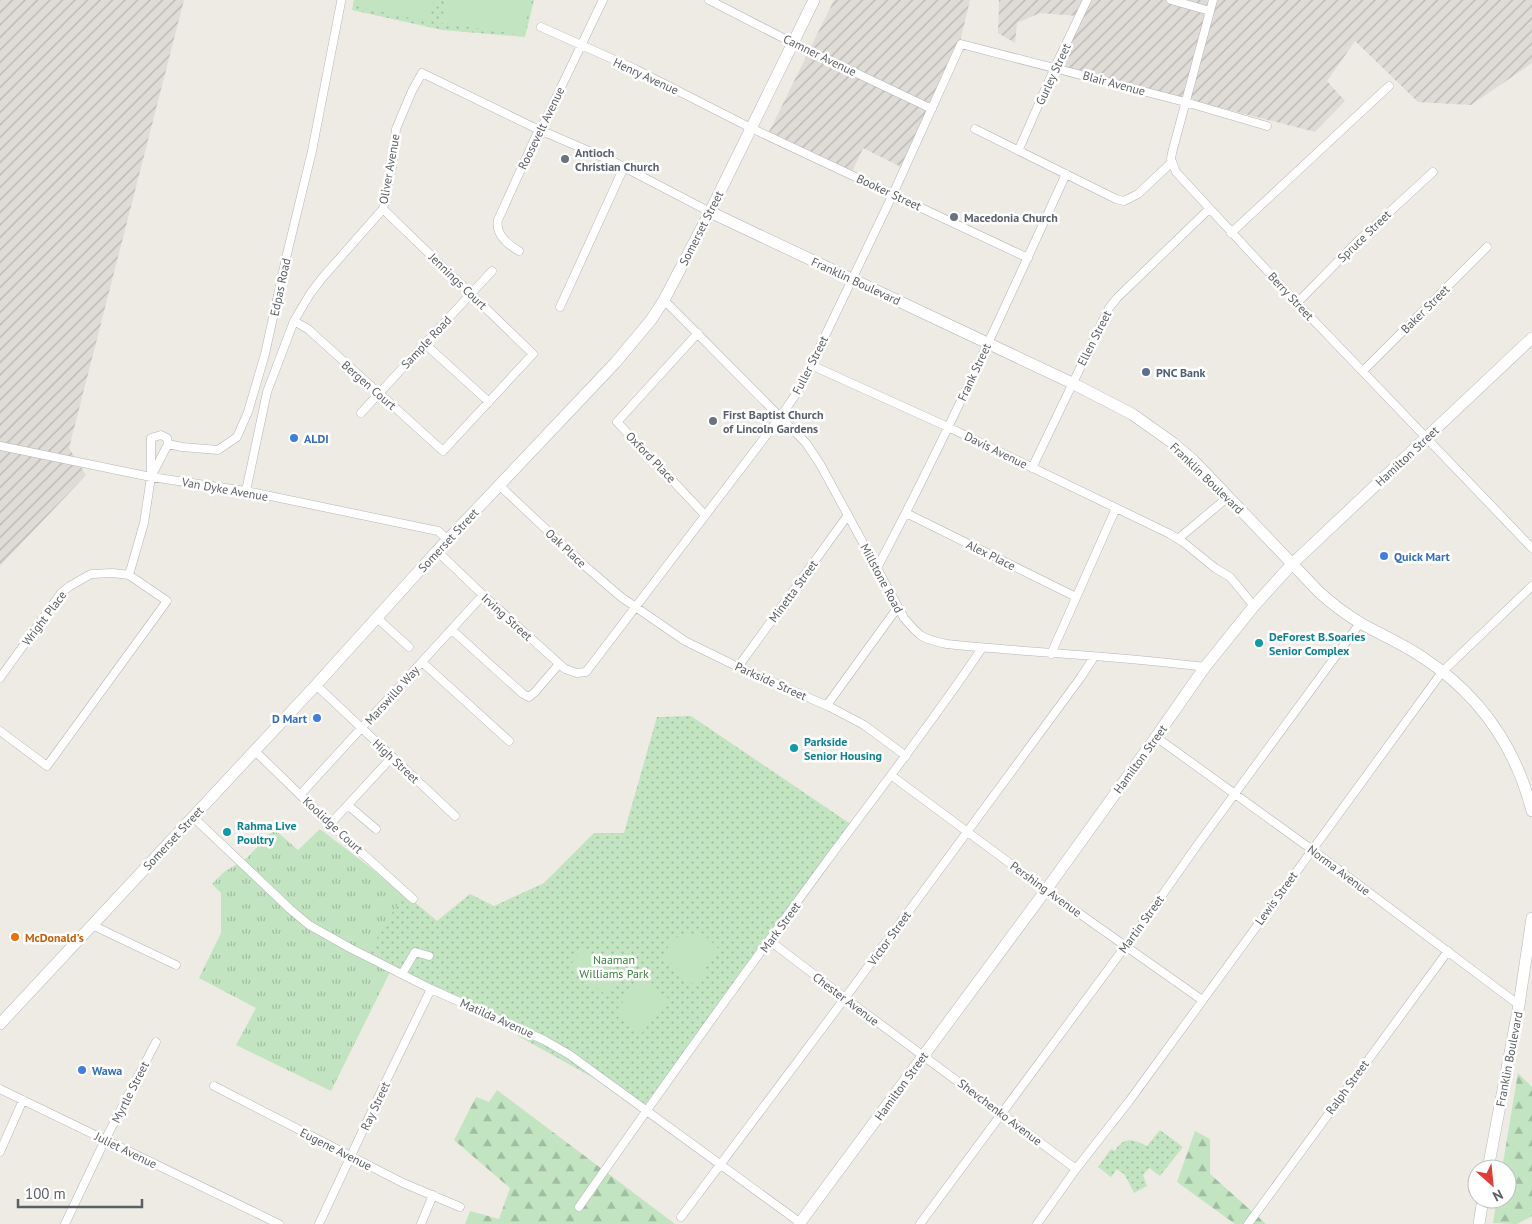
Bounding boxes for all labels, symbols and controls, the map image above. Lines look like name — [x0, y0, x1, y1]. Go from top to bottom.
street label: Camner Avenue — [781, 31, 859, 79]
street label: Gurley Street — [1032, 41, 1074, 107]
street label: Henry Avenue — [611, 54, 681, 98]
street label: Blair Avenue — [1081, 67, 1147, 99]
street label: Roosevelt Avenue — [515, 84, 567, 172]
street label: Oliver Avenue — [375, 133, 403, 205]
place label: Antioch Christian Church — [575, 145, 659, 174]
marker: Antioch Christian Church — [559, 153, 571, 165]
street label: Booker Street — [854, 171, 924, 213]
street label: Somerset Street — [676, 188, 726, 268]
street label: Spruce Street — [1334, 207, 1394, 265]
place label: Macedonia Church — [964, 210, 1058, 225]
marker: Macedonia Church — [948, 211, 960, 223]
street label: Jennings Court — [425, 249, 490, 312]
street label: Franklin Boulevard — [809, 254, 903, 308]
street label: Edpas Road — [267, 257, 293, 317]
street label: Berry Street — [1265, 269, 1317, 323]
street label: Baker Street — [1398, 282, 1452, 336]
street label: Ellen Street — [1074, 308, 1114, 368]
street label: Sample Road — [398, 312, 454, 372]
street label: Fuller Street — [789, 333, 831, 397]
street label: Frank Street — [954, 341, 994, 403]
street label: Bergen Court — [339, 357, 399, 413]
place label: PNC Bank — [1156, 365, 1206, 380]
marker: PNC Bank — [1140, 366, 1152, 378]
place label: First Baptist Church of Lincoln Gardens — [723, 407, 824, 436]
marker: First Baptist Church of Lincoln Gardens — [707, 415, 719, 427]
street label: Hamilton Street — [1372, 423, 1442, 489]
street label: Oxford Place — [623, 428, 679, 486]
street label: Davis Avenue — [962, 428, 1030, 472]
place label: ALDI — [304, 431, 329, 446]
marker: ALDI — [288, 432, 300, 444]
street label: Franklin Boulevard — [1167, 439, 1247, 517]
street label: Van Dyke Avenue — [180, 474, 269, 504]
street label: Somerset Street — [415, 505, 481, 575]
street label: Oak Place — [543, 525, 589, 571]
street label: Alex Place — [964, 537, 1018, 573]
street label: Millstone Road — [857, 541, 907, 615]
place label: Quick Mart — [1394, 549, 1451, 564]
marker: Quick Mart — [1378, 550, 1390, 562]
street label: Minetta Street — [765, 557, 821, 625]
street label: Wright Place — [19, 588, 69, 648]
street label: Irving Street — [478, 590, 536, 644]
place label: DeForest B.Soaries Senior Complex — [1269, 629, 1365, 658]
marker: DeForest B.Soaries Senior Complex — [1253, 637, 1265, 649]
street label: Parkside Street — [733, 659, 809, 703]
street label: Marswillo Way — [362, 662, 423, 728]
place label: D Mart — [272, 711, 308, 726]
marker: D Mart — [311, 712, 323, 724]
street label: Hamilton Street — [1110, 722, 1170, 796]
place label: Parkside Senior Housing — [804, 734, 882, 763]
street label: High Street — [370, 736, 422, 786]
marker: Parkside Senior Housing — [788, 742, 800, 754]
street label: Koolidge Court — [300, 793, 366, 857]
street label: Somerset Street — [140, 803, 206, 873]
place label: Rahma Live Poultry — [237, 818, 297, 847]
marker: Rahma Live Poultry — [221, 826, 233, 838]
street label: Norma Avenue — [1305, 842, 1373, 898]
street label: Pershing Avenue — [1007, 858, 1085, 920]
street label: Lewis Street — [1252, 868, 1300, 928]
street label: Martin Street — [1115, 892, 1167, 956]
street label: Mark Street — [757, 899, 803, 955]
street label: Victor Street — [864, 908, 914, 969]
place label: McDonald's — [25, 930, 84, 945]
marker: McDonald's — [9, 931, 21, 943]
park label: Naaman Williams Park — [579, 952, 649, 981]
street label: Chester Avenue — [810, 969, 882, 1029]
street label: Matilda Avenue — [458, 995, 536, 1041]
street label: Franklin Boulevard — [1492, 1010, 1526, 1108]
street label: Hamilton Street — [871, 1049, 931, 1123]
street label: Ralph Street — [1322, 1057, 1372, 1117]
street label: Myrtle Street — [108, 1059, 152, 1125]
place label: Wawa — [92, 1063, 122, 1078]
marker: Wawa — [76, 1064, 88, 1076]
street label: Shevchenko Avenue — [955, 1076, 1045, 1148]
street label: Ray Street — [357, 1079, 393, 1133]
street label: Eugene Avenue — [298, 1125, 374, 1173]
street label: Juliet Avenue — [92, 1128, 159, 1171]
north arrow — [1467, 1159, 1517, 1209]
scale bar — [18, 1176, 141, 1208]
text: 100 m — [25, 1184, 66, 1203]
text: N — [1490, 1185, 1506, 1206]

